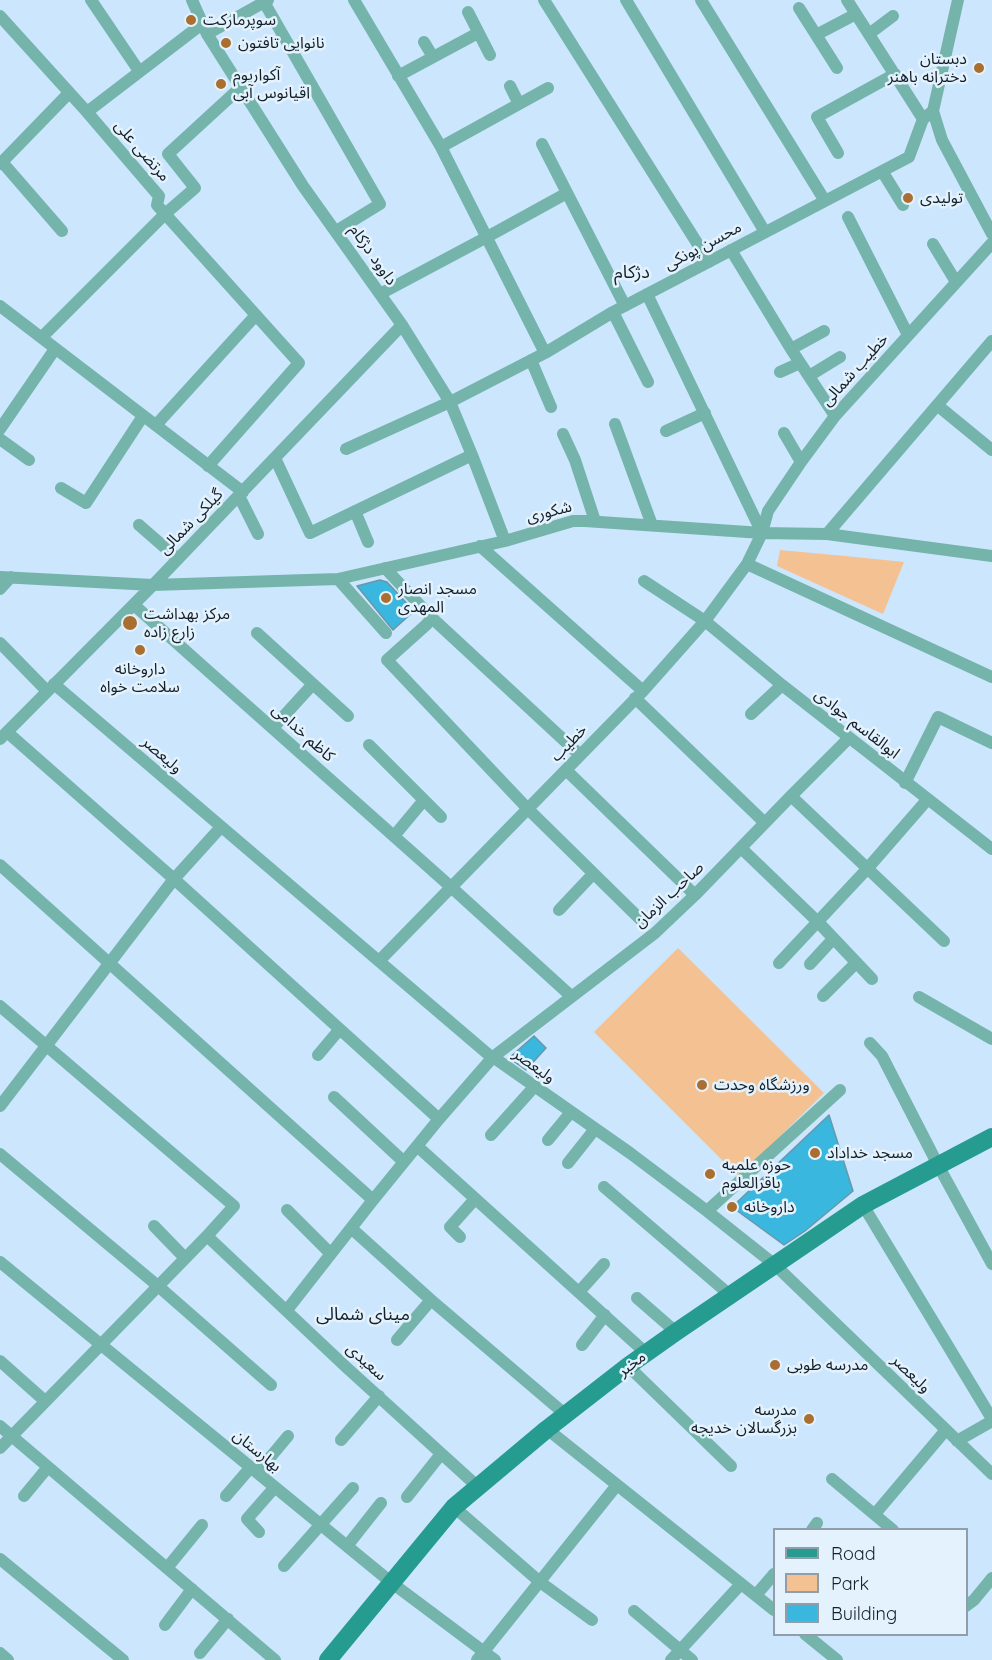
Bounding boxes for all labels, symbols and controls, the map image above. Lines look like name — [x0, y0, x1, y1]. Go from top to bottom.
place label: سوپرمارکت — [203, 10, 276, 30]
marker: سوپرمارکت — [184, 13, 198, 27]
place label: نانوایی تافتون — [238, 33, 325, 53]
marker: نانوایی تافتون — [219, 36, 233, 50]
place label: دبستان دخترانه باهنر — [888, 49, 967, 87]
marker: دبستان دخترانه باهنر — [972, 61, 986, 75]
place label: آکواریوم اقیانوس آبی — [233, 65, 310, 103]
marker: آکواریوم اقیانوس آبی — [214, 77, 228, 91]
street label: مرتضی علی — [110, 116, 174, 186]
place label: تولیدی — [920, 188, 963, 208]
marker: تولیدی — [901, 191, 915, 205]
street label: محسن پونکی — [661, 218, 745, 274]
street label: داوود دژکام — [345, 221, 401, 289]
district label: دژکام — [614, 262, 650, 284]
street label: خطیب شمالی — [817, 330, 893, 410]
street label: گيلکی شمالی — [155, 485, 227, 559]
street label: شکوری — [524, 497, 574, 527]
place label: مسجد انصار المهدی — [398, 579, 477, 617]
marker: مسجد انصار المهدی — [379, 591, 393, 605]
place label: مرکز بهداشت زارع زاده — [144, 604, 230, 642]
marker: مرکز بهداشت زارع زاده — [121, 614, 139, 632]
marker: داروخانه سلامت خواه — [133, 643, 147, 657]
place label: داروخانه سلامت خواه — [100, 659, 180, 697]
street label: ابوالقاسم جوادی — [811, 685, 903, 763]
street label: کاظم خدامی — [268, 700, 338, 766]
street label: خطیب — [547, 720, 591, 766]
street label: ولیعصر — [138, 732, 186, 778]
street label: صاحب الزمان — [630, 858, 708, 932]
street label: ولیعصر — [509, 1044, 559, 1088]
place label: ورزشگاه وحدت — [714, 1075, 810, 1095]
marker: ورزشگاه وحدت — [695, 1078, 709, 1092]
place label: مسجد خداداد — [827, 1143, 913, 1163]
marker: مسجد خداداد — [808, 1146, 822, 1160]
place label: حوزه علمیه باقرالعلوم — [722, 1155, 791, 1193]
marker: حوزه علمیه باقرالعلوم — [703, 1167, 717, 1181]
place label: داروخانه — [744, 1197, 795, 1217]
marker: داروخانه — [725, 1200, 739, 1214]
district label: مینای شمالی — [316, 1304, 410, 1326]
street label: سعیدی — [342, 1339, 390, 1385]
street label: مخبر — [614, 1347, 650, 1381]
street label: ولیعصر — [887, 1351, 935, 1397]
place label: مدرسه طوبی — [787, 1355, 868, 1375]
marker: مدرسه طوبی — [768, 1358, 782, 1372]
place label: مدرسه بزرگسالان خدیجه — [691, 1400, 797, 1438]
marker: مدرسه بزرگسالان خدیجه — [802, 1412, 816, 1426]
street label: بهارستان — [229, 1426, 285, 1476]
legend — [773, 1528, 968, 1636]
text: Road — [831, 1542, 876, 1565]
text: Park — [831, 1572, 869, 1595]
text: Building — [831, 1602, 897, 1625]

